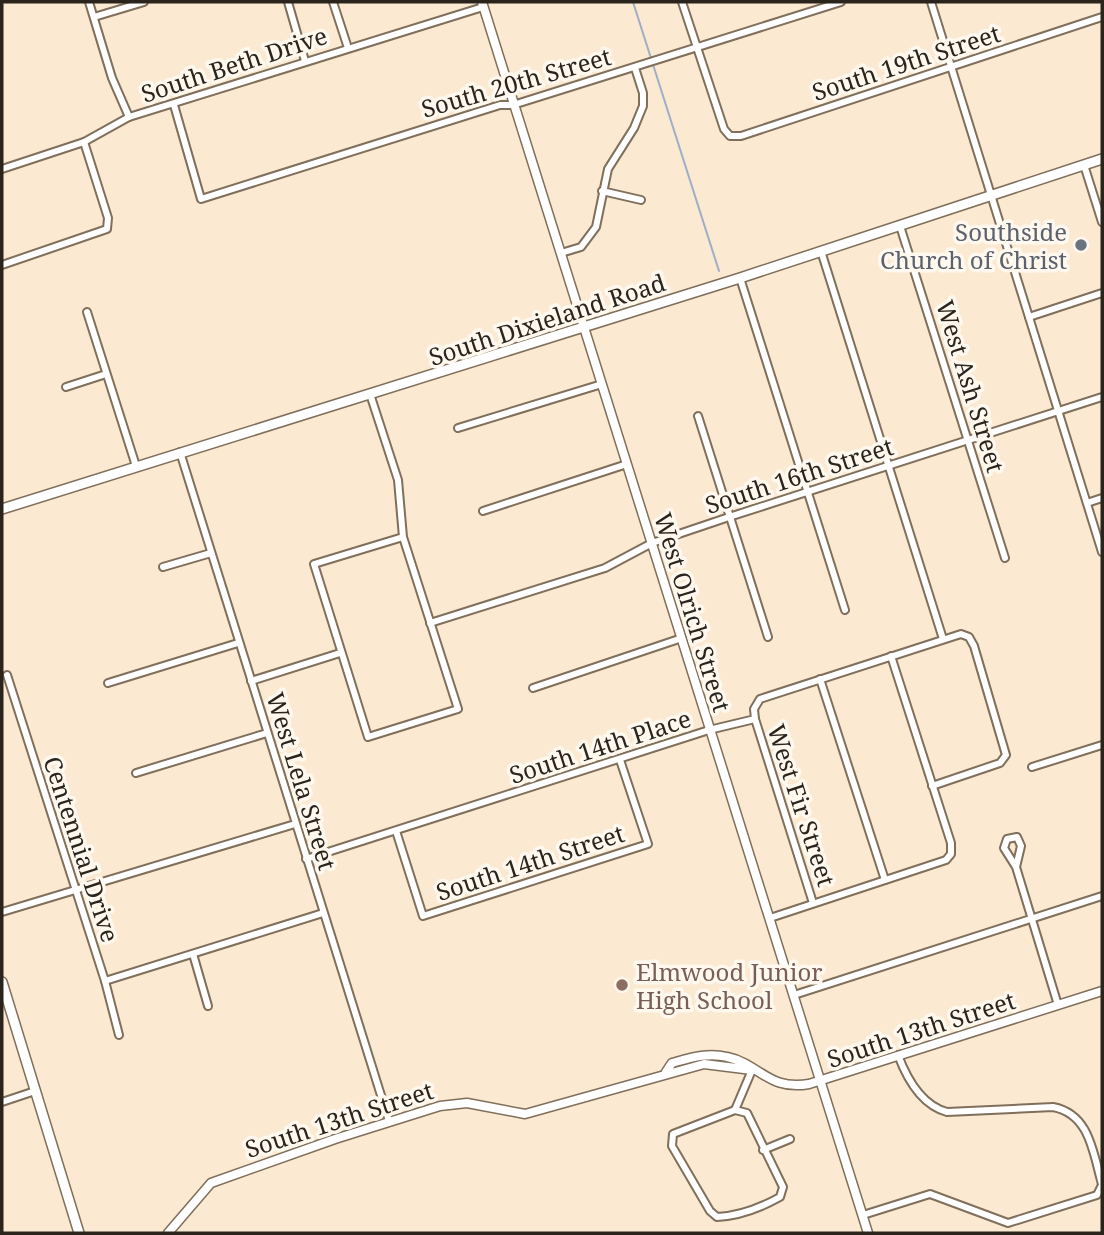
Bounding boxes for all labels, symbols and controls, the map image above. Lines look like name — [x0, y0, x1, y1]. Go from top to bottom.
street label: South 19th Street — [808, 16, 1004, 108]
street label: South Beth Drive — [137, 18, 331, 110]
street label: South 20th Street — [417, 39, 615, 125]
place label: Southside Church of Christ — [880, 215, 1067, 276]
marker: Southside Church of Christ — [1073, 237, 1089, 253]
street label: South Dixieland Road — [425, 265, 670, 373]
street label: West Ash Street — [929, 296, 1013, 476]
street label: South 16th Street — [701, 429, 897, 521]
street label: West Olrich Street — [647, 508, 739, 716]
street label: West Lela Street — [259, 688, 345, 874]
street label: South 14th Place — [505, 701, 695, 791]
street label: West Fir Street — [760, 720, 844, 890]
street label: Centennial Drive — [36, 752, 128, 946]
street label: South 14th Street — [432, 816, 628, 908]
place label: Elmwood Junior High School — [636, 955, 823, 1016]
marker: Elmwood Junior High School — [614, 977, 630, 993]
street label: South 13th Street — [823, 983, 1019, 1075]
street label: South 13th Street — [241, 1073, 437, 1165]

